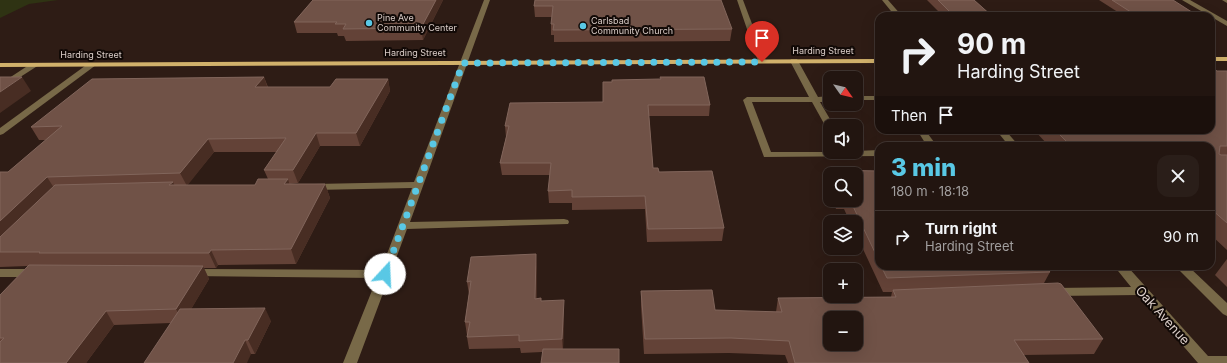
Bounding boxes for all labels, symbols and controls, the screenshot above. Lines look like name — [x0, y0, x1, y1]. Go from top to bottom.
place label: Pine Ave Community Center — [377, 12, 458, 33]
place label: Carlsbad Community Church — [591, 15, 673, 36]
marker: Pine Ave Community Center — [364, 18, 374, 28]
marker: Carlsbad Community Church — [578, 21, 588, 31]
pin — [745, 21, 779, 62]
icon: arrive — [751, 27, 773, 49]
text: 90 m — [957, 27, 1026, 61]
icon: right — [891, 28, 943, 80]
street label: Harding Street — [792, 45, 854, 56]
street label: Harding Street — [384, 47, 446, 58]
street label: Harding Street — [60, 49, 122, 60]
text: Harding Street — [957, 61, 1080, 82]
north arrow — [823, 71, 863, 111]
map controls — [823, 71, 863, 351]
icon: arrive — [935, 104, 957, 126]
text: Then — [891, 106, 927, 125]
button: sound — [823, 119, 863, 159]
text: 3 min — [891, 153, 956, 182]
button: close — [1157, 155, 1199, 197]
button: search — [823, 167, 863, 207]
text: 180 m · 18:18 — [891, 183, 969, 199]
button: layers — [823, 215, 863, 255]
text: Turn right — [925, 219, 997, 238]
icon: right — [891, 226, 913, 248]
text: 90 m — [1163, 227, 1199, 246]
text: Harding Street — [925, 238, 1014, 254]
position arrow — [364, 253, 406, 295]
button: + — [823, 263, 863, 303]
street label: Oak Avenue — [1132, 282, 1194, 348]
button: − — [823, 311, 863, 351]

